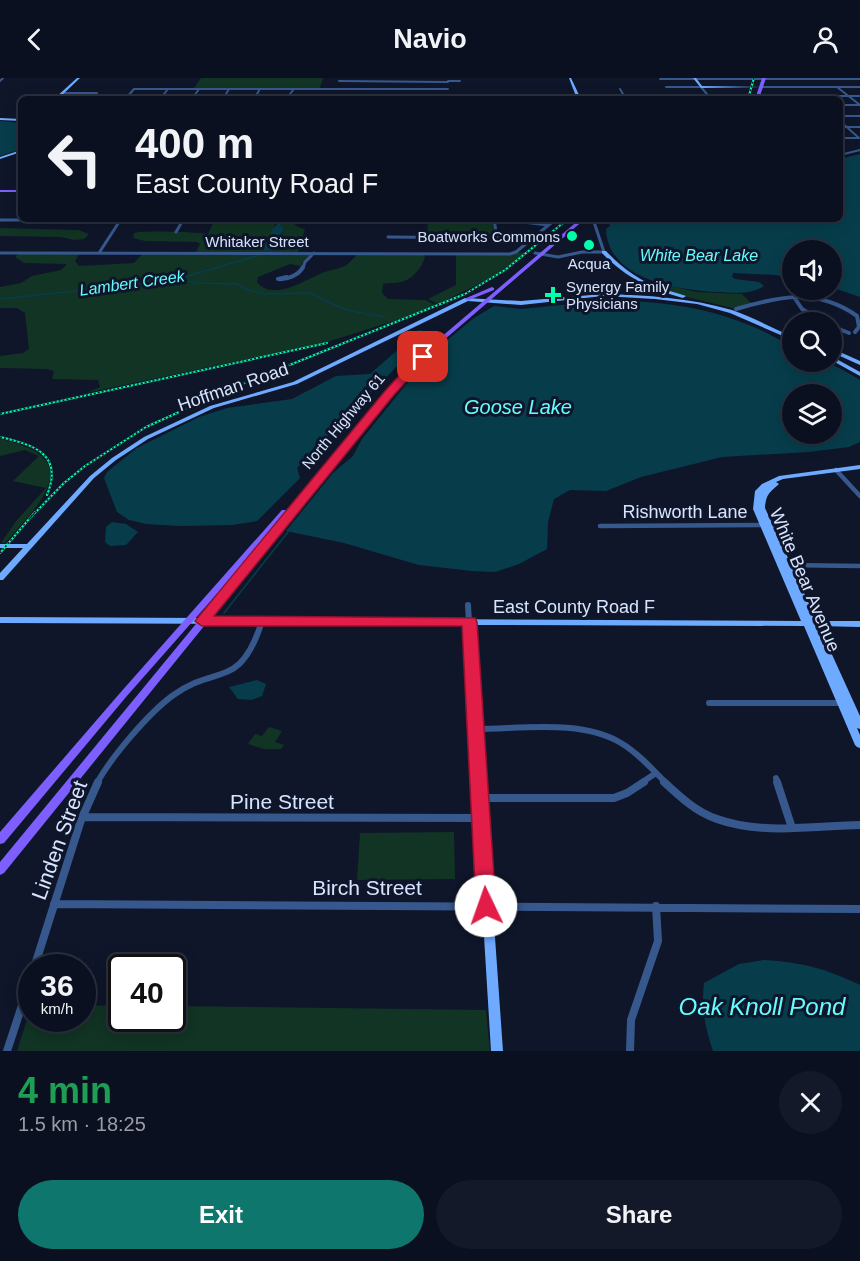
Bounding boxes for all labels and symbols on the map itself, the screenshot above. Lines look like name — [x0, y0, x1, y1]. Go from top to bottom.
place label: Boatworks Commons — [417, 228, 560, 245]
marker: Boatworks Commons — [565, 229, 579, 243]
street label: Whitaker Street — [205, 233, 310, 250]
marker: Acqua — [582, 238, 596, 252]
water label: White Bear Lake — [640, 247, 758, 264]
place label: Acqua — [568, 255, 611, 272]
water label: Lambert Creek — [78, 267, 187, 299]
place label: Synergy Family Physicians — [566, 278, 670, 312]
marker: Synergy Family Physicians — [544, 286, 562, 304]
pin — [397, 331, 448, 382]
street label: Hoffman Road — [175, 359, 291, 415]
street label: North Highway 61 — [298, 370, 388, 472]
water label: Goose Lake — [464, 396, 572, 418]
street label: Rishworth Lane — [622, 502, 748, 522]
street label: White Bear Avenue — [766, 505, 844, 655]
street label: East County Road F — [493, 597, 655, 617]
street label: Linden Street — [27, 777, 91, 903]
street label: Pine Street — [230, 790, 334, 813]
position arrow — [454, 874, 518, 938]
street label: Birch Street — [312, 876, 422, 899]
speed limit sign: 40 — [108, 954, 186, 1032]
water label: Oak Knoll Pond — [679, 993, 846, 1020]

